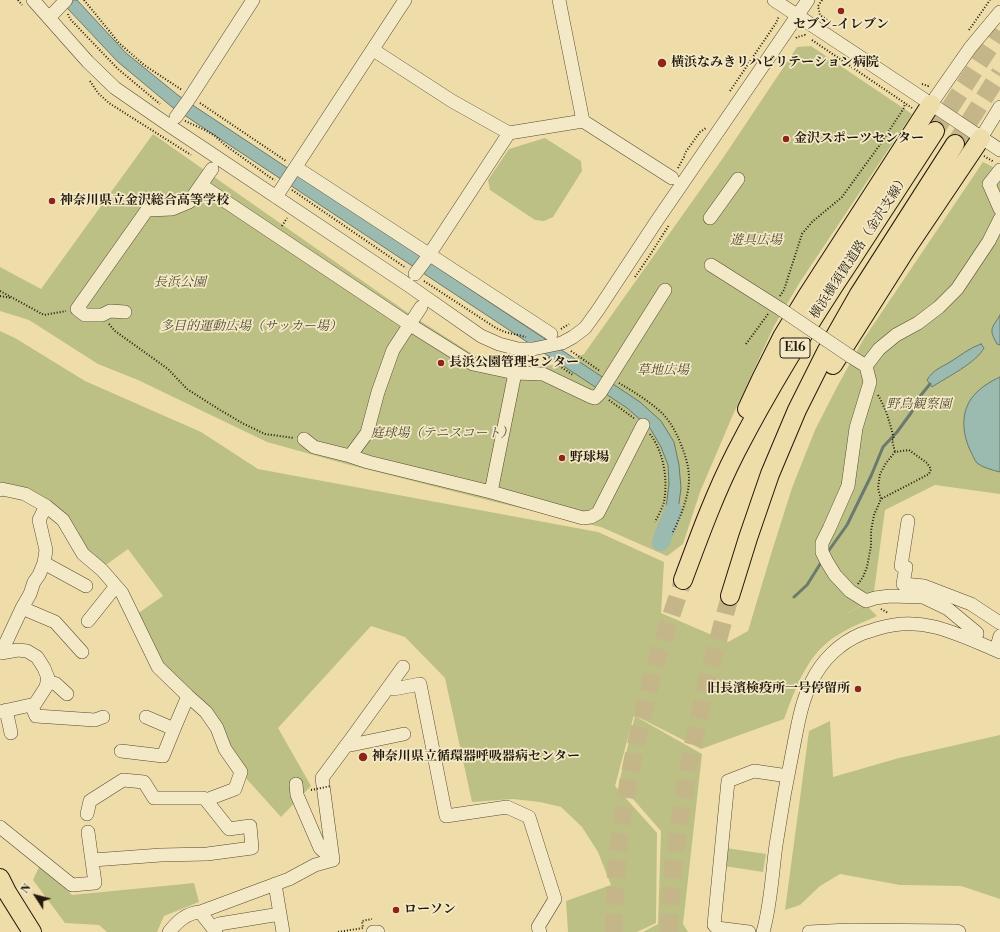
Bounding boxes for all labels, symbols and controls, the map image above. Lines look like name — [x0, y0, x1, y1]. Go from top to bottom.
marker: セブン-イレブン — [836, 6, 846, 16]
place label: セブン-イレブン — [793, 17, 889, 33]
place label: 横浜なみきリハビリテーション病院 — [671, 55, 879, 71]
marker: 横浜なみきリハビリテーション病院 — [656, 57, 668, 69]
place label: 金沢スポーツセンター — [794, 131, 924, 147]
marker: 金沢スポーツセンター — [781, 134, 791, 144]
street label: 横浜横須賀道路（金沢支線） — [807, 172, 913, 322]
place label: 神奈川県立金沢総合高等学校 — [60, 193, 229, 209]
marker: 神奈川県立金沢総合高等学校 — [47, 196, 57, 206]
park label: 遊具広場 — [730, 233, 782, 249]
park label: 長浜公園 — [154, 275, 206, 291]
park label: 多目的運動広場（サッカー場） — [160, 319, 342, 335]
road number: E16 — [780, 338, 810, 358]
place label: 長浜公園管理センター — [449, 355, 579, 371]
marker: 長浜公園管理センター — [436, 358, 446, 368]
park label: 草地広場 — [637, 363, 689, 379]
park label: 野鳥観察園 — [887, 397, 951, 413]
park label: 庭球場（テニスコート） — [371, 426, 513, 442]
place label: 野球場 — [570, 450, 609, 466]
marker: 野球場 — [557, 453, 567, 463]
place label: 旧長濱検疫所一号停留所 — [707, 681, 850, 697]
marker: 旧長濱検疫所一号停留所 — [853, 684, 863, 694]
place label: 神奈川県立循環器呼吸器病センター — [372, 749, 580, 765]
marker: 神奈川県立循環器呼吸器病センター — [357, 751, 369, 763]
north arrow — [16, 876, 56, 916]
text: N — [18, 881, 35, 897]
place label: ローソン — [404, 902, 456, 918]
marker: ローソン — [391, 905, 401, 915]

